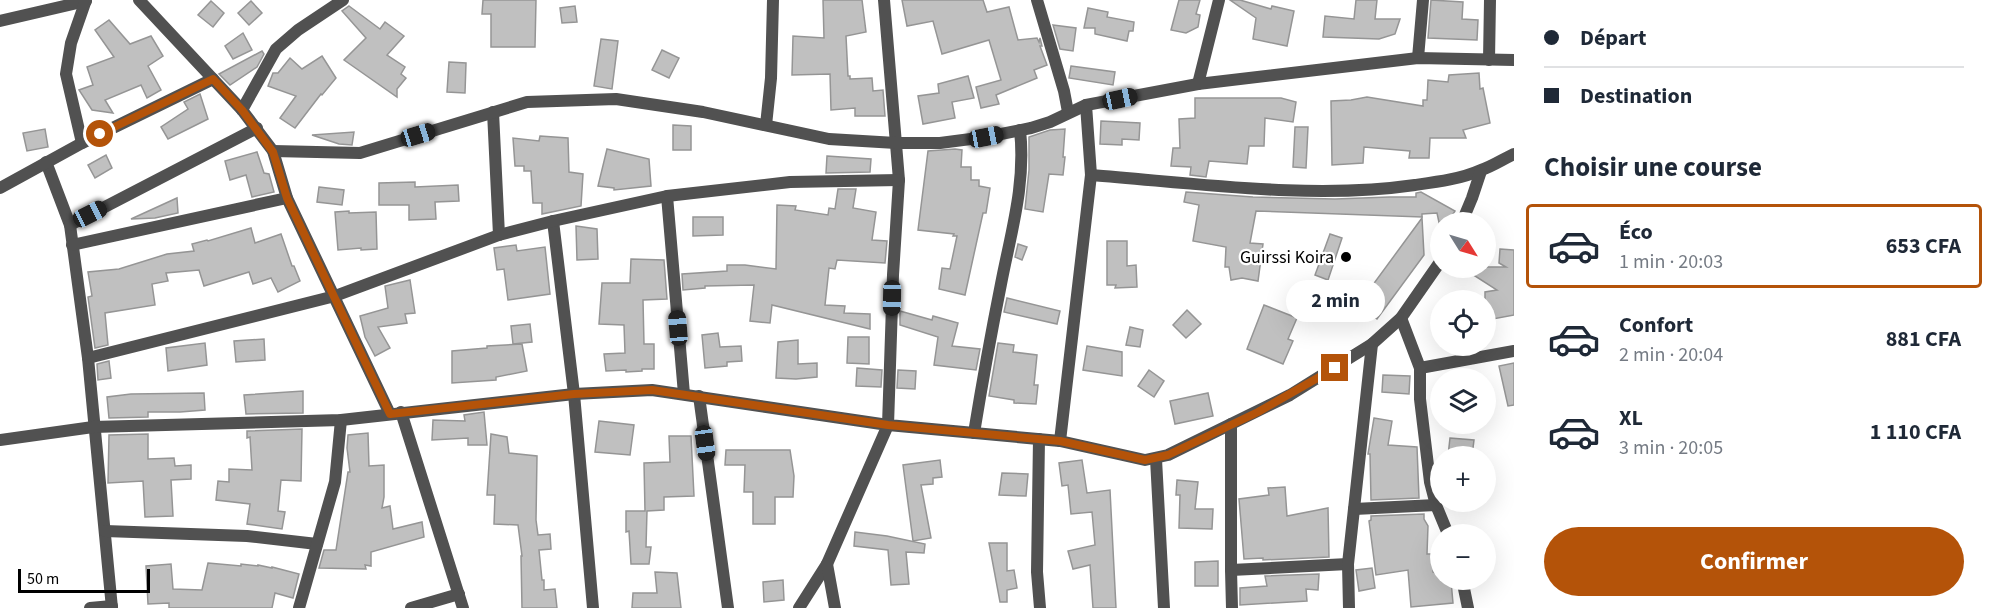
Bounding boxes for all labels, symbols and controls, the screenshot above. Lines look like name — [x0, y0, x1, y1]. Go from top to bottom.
text: Départ — [1580, 22, 1647, 54]
text: Destination — [1580, 80, 1692, 112]
car — [1101, 86, 1139, 112]
route start — [86, 120, 113, 147]
car — [398, 121, 438, 149]
car — [967, 125, 1005, 149]
text: Choisir une course — [1544, 148, 1762, 187]
car — [70, 198, 110, 230]
north arrow — [1430, 212, 1496, 278]
map controls — [1430, 212, 1496, 590]
text: Éco — [1619, 216, 1653, 248]
icon: car — [1547, 219, 1601, 273]
text: 653 CFA — [1886, 230, 1961, 262]
place label: Guirssi Koira — [1240, 245, 1334, 270]
text: 1 min · 20:03 — [1619, 248, 1723, 276]
marker: Guirssi Koira — [1339, 250, 1353, 264]
car — [883, 280, 901, 316]
callout: 2 min — [1286, 281, 1384, 323]
text: 2 min — [1311, 287, 1360, 315]
button: locate — [1430, 290, 1496, 356]
car — [667, 309, 689, 347]
text: Confort — [1619, 309, 1693, 341]
icon: car — [1547, 312, 1601, 366]
text: 881 CFA — [1886, 323, 1961, 355]
text: 2 min · 20:04 — [1619, 341, 1723, 369]
route end — [1321, 354, 1348, 381]
button: layers — [1430, 368, 1496, 434]
text: XL — [1619, 402, 1643, 434]
icon: car — [1547, 405, 1601, 459]
text: 1 110 CFA — [1870, 416, 1961, 448]
car — [694, 424, 716, 462]
text: 3 min · 20:05 — [1619, 434, 1723, 462]
button: + — [1430, 446, 1496, 512]
button: − — [1430, 524, 1496, 590]
button: Confirmer — [1544, 527, 1964, 596]
scale bar — [18, 566, 150, 594]
text: 50 m — [27, 568, 59, 590]

